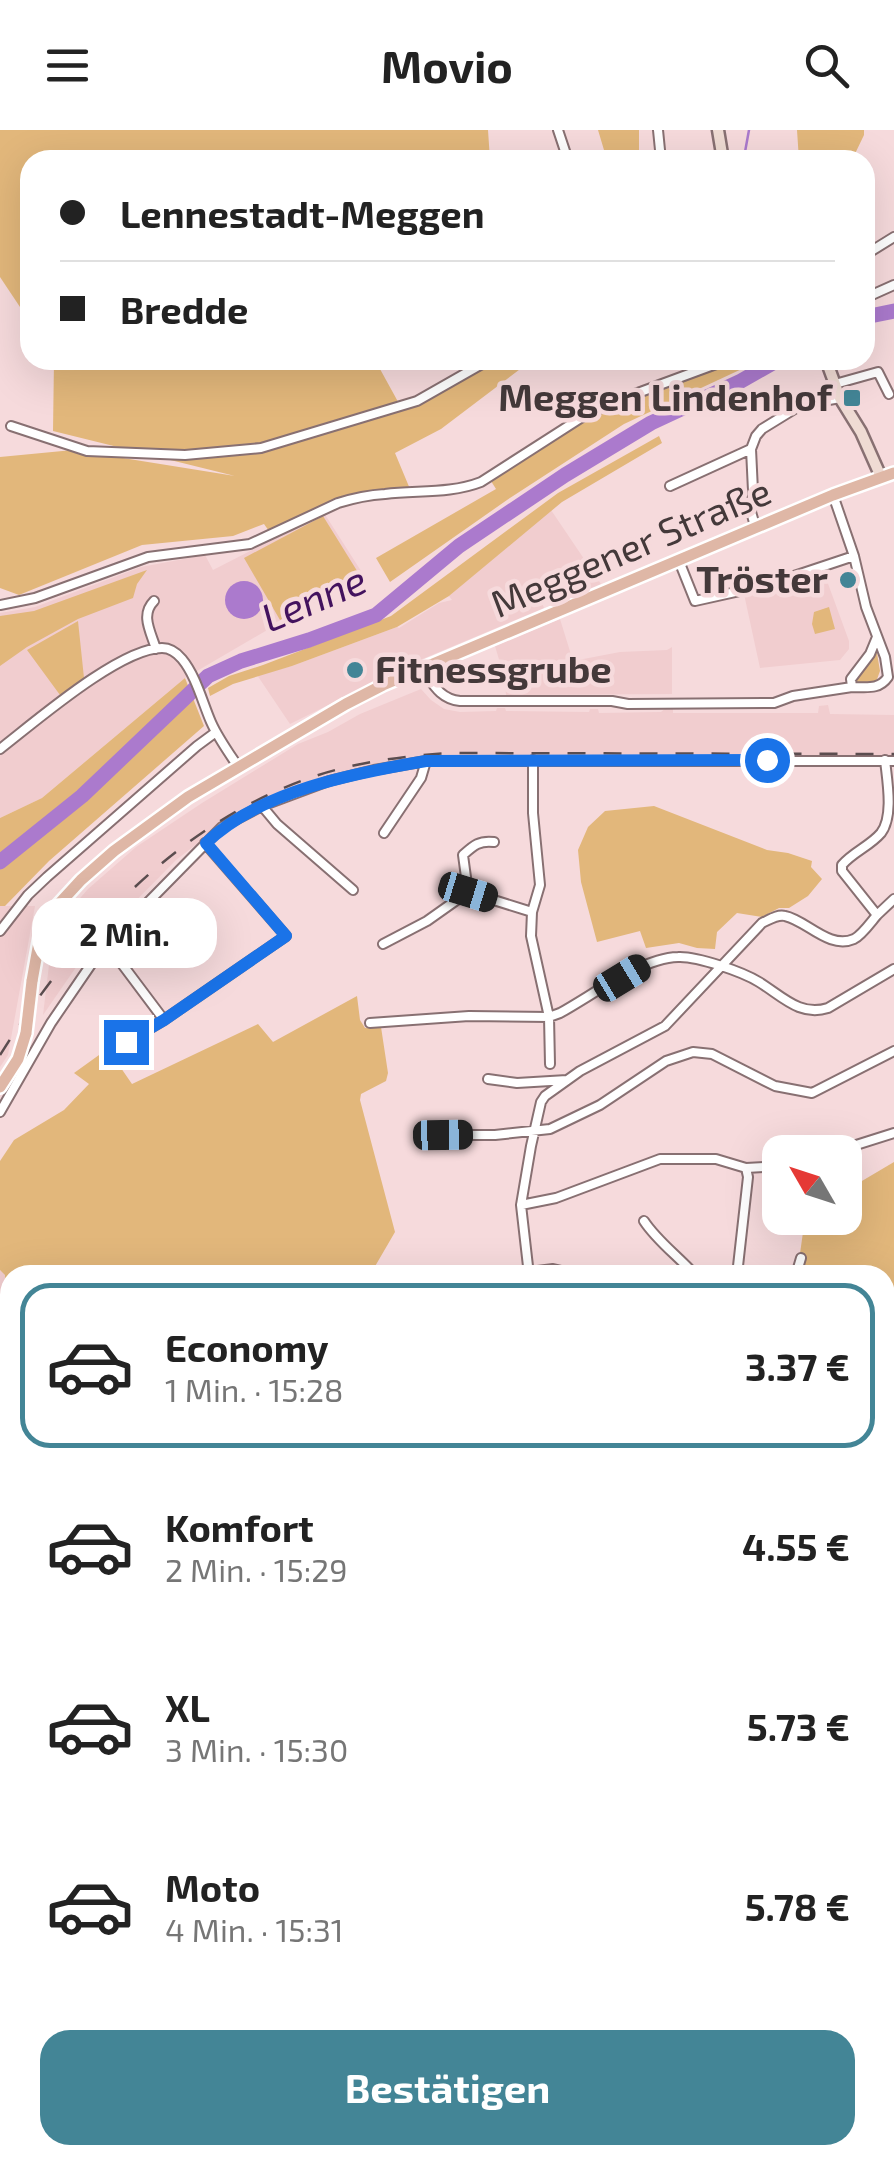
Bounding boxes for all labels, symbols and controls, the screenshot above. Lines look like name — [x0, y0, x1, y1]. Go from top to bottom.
icon: menu — [40, 38, 95, 93]
text: Movio — [381, 38, 513, 92]
icon: search — [799, 38, 854, 93]
text: Lennestadt-Meggen — [120, 190, 485, 236]
text: Bredde — [120, 286, 248, 332]
place label: Meggen Lindenhof — [498, 373, 834, 419]
marker: Meggen Lindenhof — [841, 387, 863, 409]
street label: Meggener Straße — [483, 466, 777, 626]
water label: Lenne — [254, 554, 373, 641]
place label: Tröster — [696, 555, 828, 601]
marker: Tröster — [837, 569, 859, 591]
place label: Fitnessgrube — [375, 645, 612, 691]
marker: Fitnessgrube — [344, 659, 366, 681]
route start — [745, 738, 790, 783]
car — [435, 869, 501, 915]
callout: 2 Min. — [34, 897, 218, 967]
text: 2 Min. — [79, 914, 170, 952]
car — [589, 950, 655, 1006]
route end — [104, 1020, 149, 1065]
car — [413, 1119, 473, 1151]
north arrow — [762, 1135, 862, 1235]
map controls — [762, 1135, 862, 1235]
icon: car — [45, 1321, 135, 1411]
text: Economy — [165, 1324, 329, 1370]
text: 3.37 € — [745, 1343, 850, 1389]
text: 1 Min. · 15:28 — [165, 1370, 343, 1408]
icon: car — [45, 1501, 135, 1591]
text: Komfort — [165, 1504, 314, 1550]
text: 4.55 € — [742, 1523, 850, 1569]
text: 2 Min. · 15:29 — [165, 1550, 348, 1588]
icon: car — [45, 1681, 135, 1771]
text: XL — [165, 1684, 210, 1730]
text: 5.73 € — [747, 1703, 850, 1749]
text: 3 Min. · 15:30 — [165, 1730, 348, 1768]
icon: car — [45, 1861, 135, 1951]
text: Moto — [165, 1864, 260, 1910]
text: 5.78 € — [745, 1883, 850, 1929]
text: 4 Min. · 15:31 — [165, 1910, 344, 1948]
button: Bestätigen — [40, 2030, 855, 2145]

